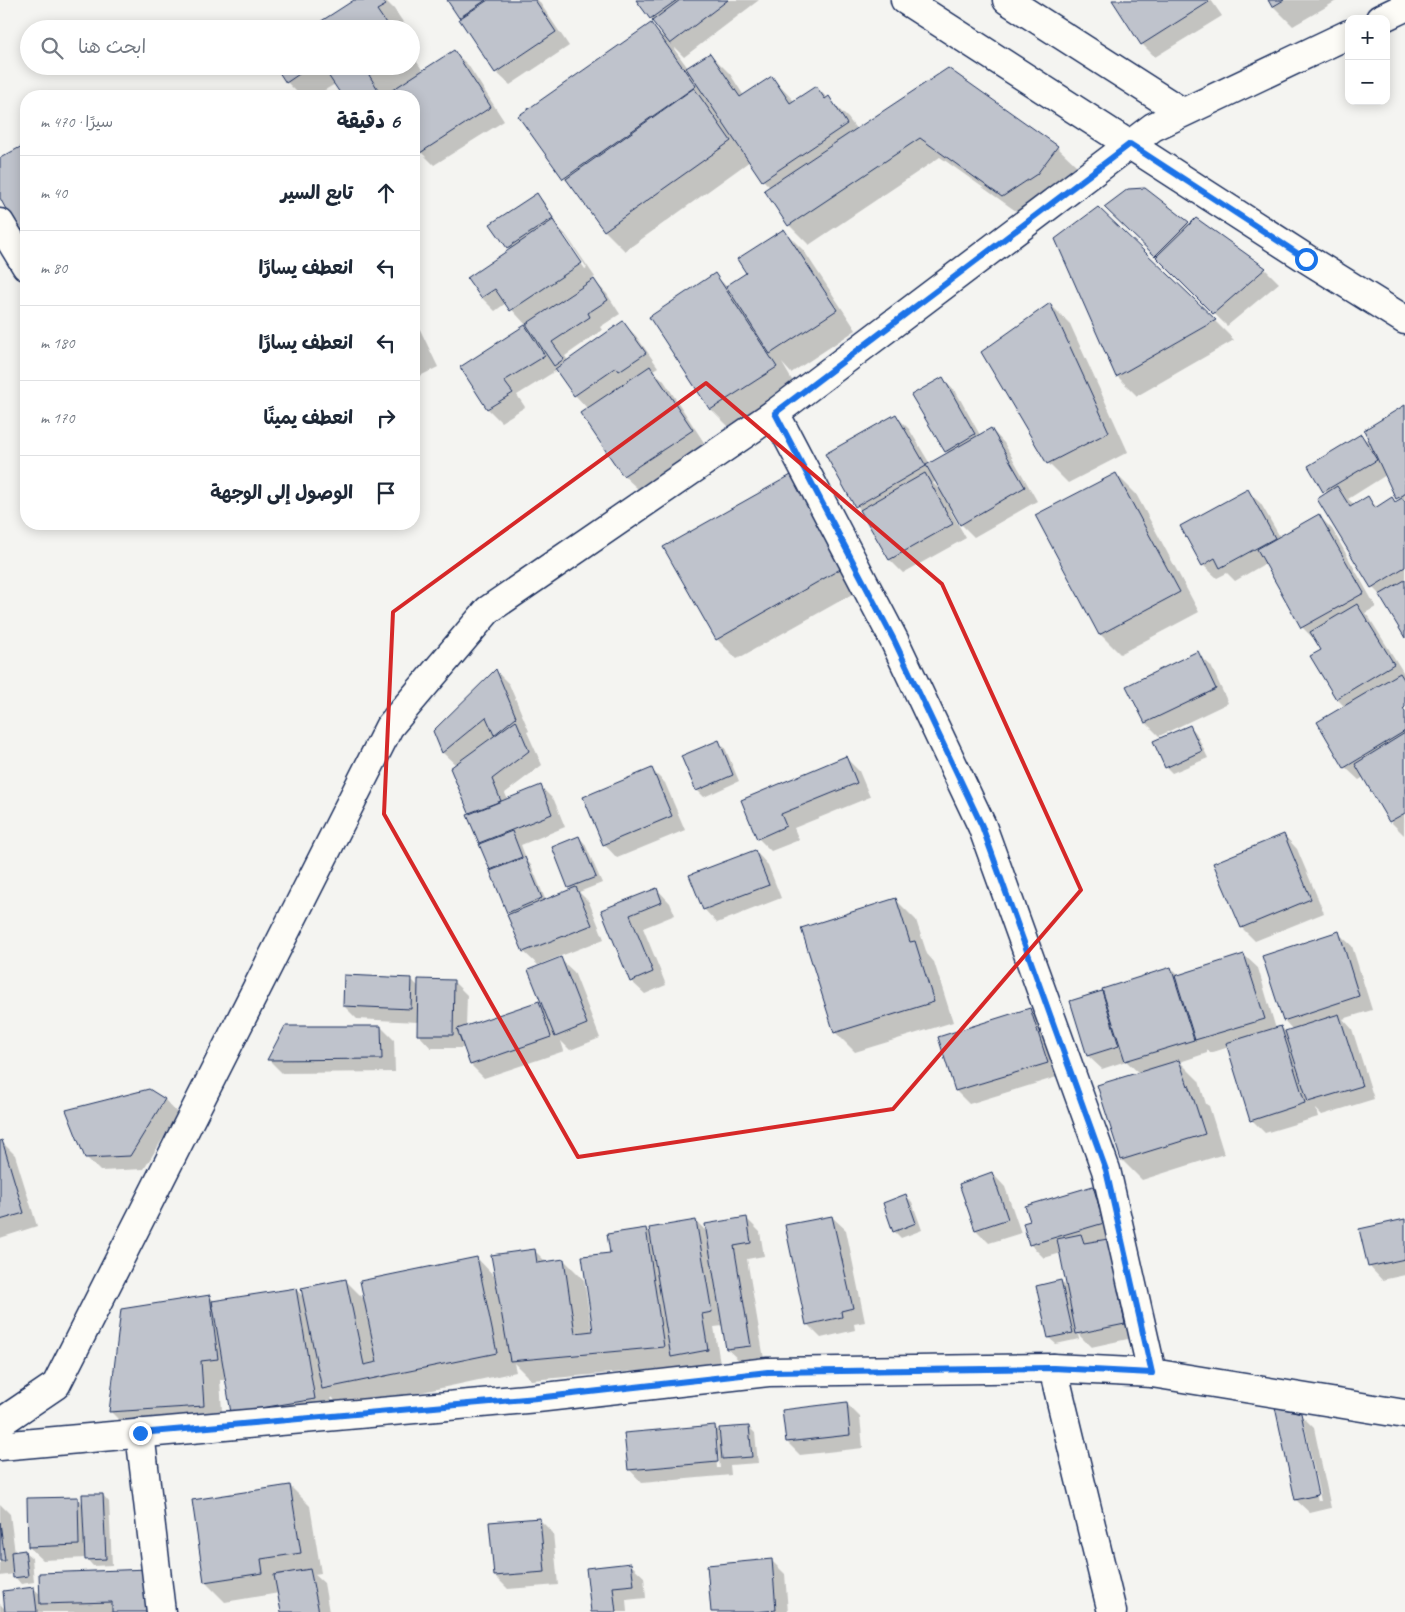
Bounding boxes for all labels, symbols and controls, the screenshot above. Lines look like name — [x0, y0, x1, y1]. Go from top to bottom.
map controls — [1345, 15, 1390, 105]
button: + — [1345, 15, 1390, 60]
search box — [20, 20, 420, 75]
icon: search — [38, 34, 66, 62]
text: ابحث هنا — [78, 35, 146, 59]
button: − — [1345, 60, 1390, 105]
text: 6 دقيقة — [337, 108, 400, 134]
text: سيرًا · 470 m — [40, 112, 113, 132]
icon: ahead — [372, 179, 400, 207]
text: تابع السير — [281, 181, 353, 205]
text: 40 m — [40, 183, 67, 203]
route start — [1295, 248, 1318, 271]
icon: left — [372, 254, 400, 282]
text: انعطف يسارًا — [259, 256, 353, 280]
text: 80 m — [40, 258, 67, 278]
icon: left — [372, 329, 400, 357]
text: انعطف يسارًا — [259, 331, 353, 355]
text: 180 m — [40, 333, 74, 353]
icon: right — [372, 404, 400, 432]
text: انعطف يمينًا — [264, 406, 353, 430]
text: 170 m — [40, 408, 74, 428]
icon: arrive — [372, 479, 400, 507]
text: الوصول إلى الوجهة — [210, 481, 353, 505]
route end — [129, 1422, 152, 1445]

